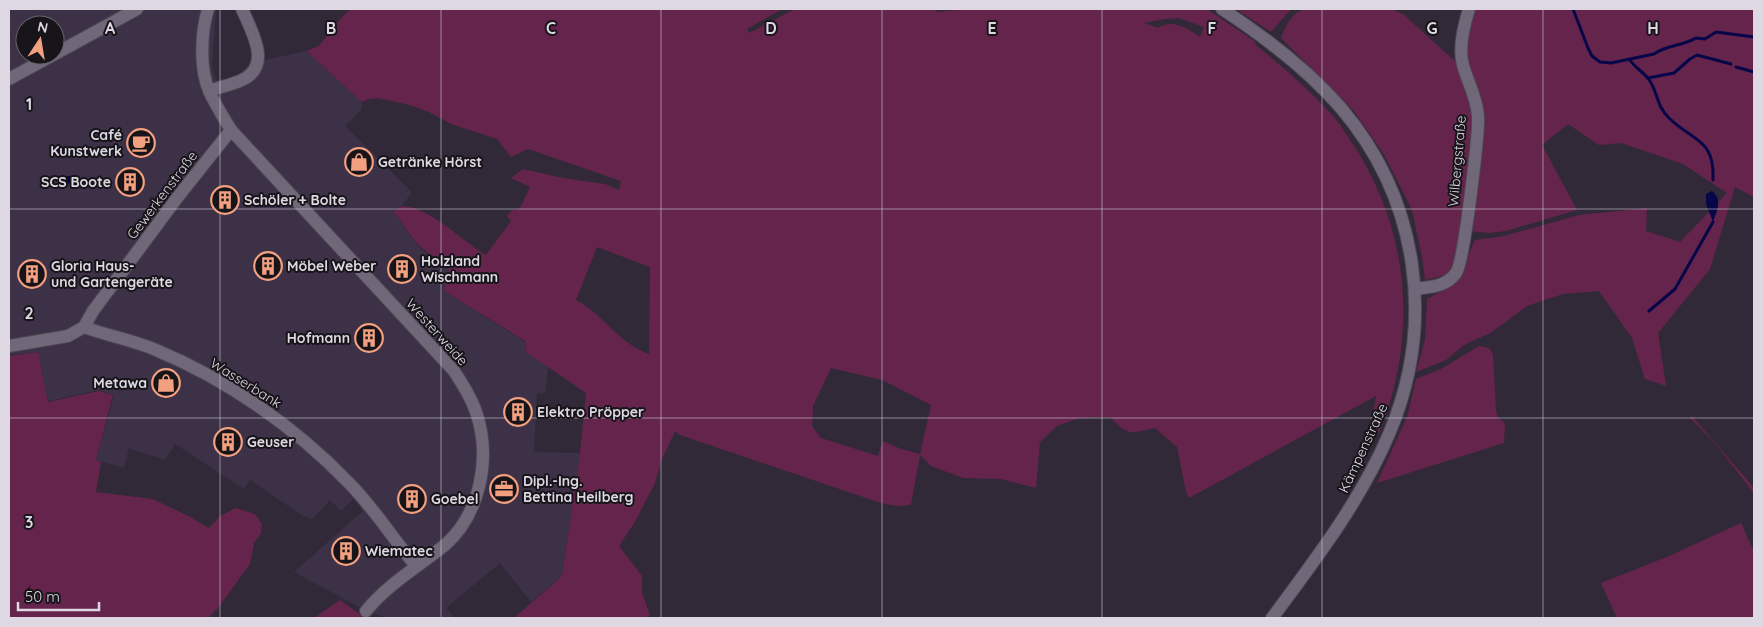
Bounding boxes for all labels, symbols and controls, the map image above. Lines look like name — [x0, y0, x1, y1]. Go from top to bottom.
north arrow — [15, 15, 65, 65]
text: N — [36, 17, 50, 37]
text: A — [105, 18, 116, 38]
text: B — [326, 18, 336, 38]
text: C — [546, 18, 556, 38]
text: D — [765, 18, 777, 38]
text: E — [987, 18, 997, 38]
text: F — [1208, 18, 1217, 38]
text: G — [1426, 18, 1438, 38]
text: H — [1647, 18, 1659, 38]
text: 1 — [26, 94, 32, 114]
street label: Wilbergstraße — [1444, 115, 1470, 207]
place label: Café Kunstwerk — [50, 126, 122, 160]
cafe icon: Café Kunstwerk — [126, 128, 156, 158]
street label: Gewerkenstraße — [123, 147, 201, 243]
shop icon: Getränke Hörst — [344, 147, 374, 177]
place label: Getränke Hörst — [378, 153, 482, 171]
building icon: SCS Boote — [115, 167, 145, 197]
place label: SCS Boote — [41, 173, 111, 191]
building icon: Schöler + Bolte — [210, 185, 240, 215]
place label: Schöler + Bolte — [244, 191, 346, 209]
building icon: Möbel Weber — [253, 251, 283, 281]
place label: Holzland Wischmann — [421, 252, 498, 286]
building icon: Holzland Wischmann — [387, 254, 417, 284]
place label: Gloria Haus- und Gartengeräte — [51, 257, 173, 291]
place label: Möbel Weber — [287, 257, 376, 275]
building icon: Gloria Haus- und Gartengeräte — [17, 259, 47, 289]
street label: Westerweide — [402, 295, 472, 369]
text: 2 — [24, 303, 34, 323]
building icon: Hofmann — [354, 323, 384, 353]
place label: Hofmann — [287, 329, 350, 347]
street label: Wasserbank — [207, 354, 285, 412]
shop icon: Metawa — [151, 368, 181, 398]
place label: Metawa — [93, 374, 147, 392]
building icon: Elektro Pröpper — [503, 397, 533, 427]
street label: Kämpenstraße — [1334, 400, 1392, 496]
place label: Elektro Pröpper — [537, 403, 644, 421]
building icon: Geuser — [213, 427, 243, 457]
place label: Geuser — [247, 433, 294, 451]
place label: Dipl.-Ing. Bettina Heilberg — [523, 472, 634, 506]
office icon: Dipl.-Ing. Bettina Heilberg — [489, 474, 519, 504]
building icon: Goebel — [397, 484, 427, 514]
place label: Goebel — [431, 490, 479, 508]
text: 3 — [25, 512, 33, 532]
building icon: Wiematec — [331, 536, 361, 566]
place label: Wiematec — [365, 542, 433, 560]
scale bar — [18, 580, 99, 612]
text: 50 m — [25, 587, 60, 606]

